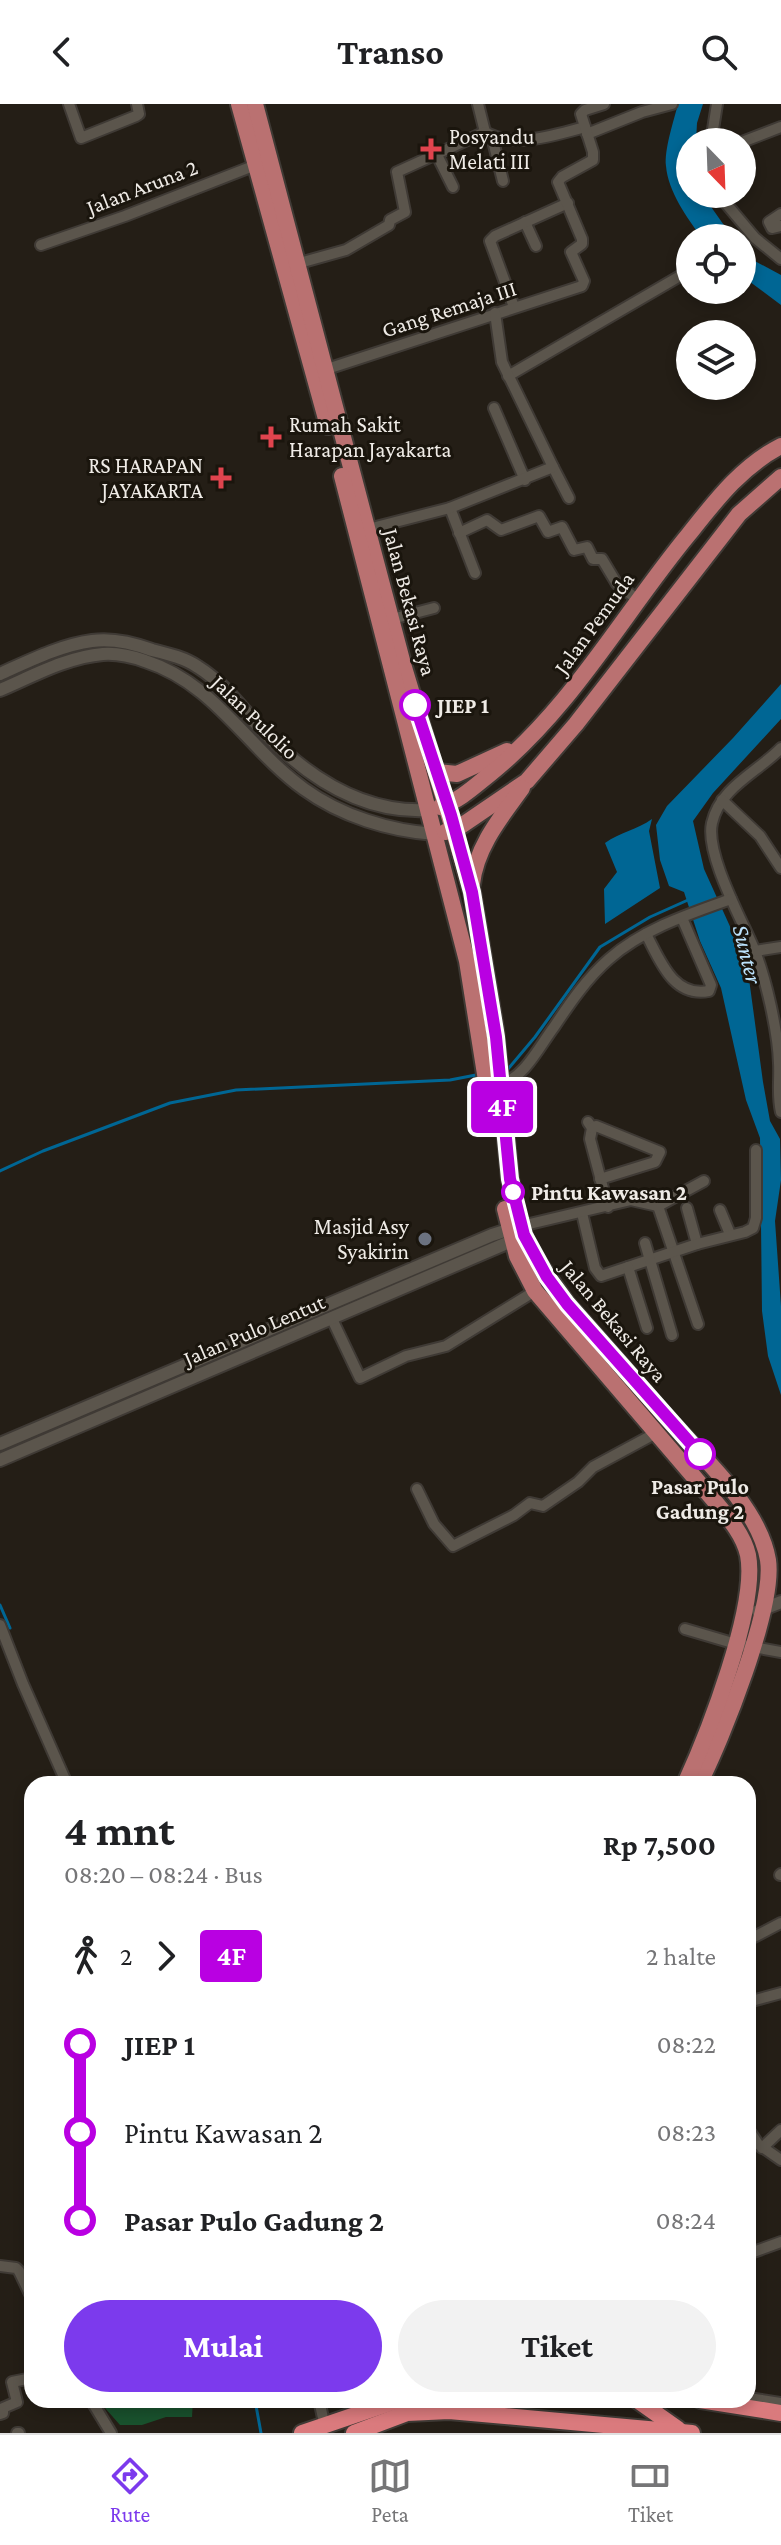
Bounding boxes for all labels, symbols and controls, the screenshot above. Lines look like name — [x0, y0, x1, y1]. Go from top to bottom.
icon: back — [40, 30, 84, 74]
icon: search — [697, 30, 741, 74]
text: Transo — [337, 32, 444, 72]
place label: Posyandu Melati III — [449, 124, 535, 174]
north arrow — [676, 128, 756, 208]
map controls — [676, 128, 756, 400]
marker: Posyandu Melati III — [420, 138, 442, 160]
street label: Jalan Aruna 2 — [81, 154, 201, 220]
button: locate — [676, 224, 756, 304]
street label: Gang Remaja III — [379, 276, 519, 342]
button: layers — [676, 320, 756, 400]
place label: Rumah Sakit Harapan Jayakarta — [289, 412, 451, 462]
marker: Rumah Sakit Harapan Jayakarta — [260, 426, 282, 448]
place label: RS HARAPAN JAYAKARTA — [88, 453, 203, 503]
marker: RS HARAPAN JAYAKARTA — [210, 467, 232, 489]
street label: Jalan Bekasi Raya — [378, 524, 442, 678]
street label: Jalan Pemuda — [547, 567, 639, 681]
street label: Jalan Pulolio — [205, 668, 303, 764]
marker: JIEP 1 — [400, 690, 430, 720]
place label: JIEP 1 — [435, 693, 489, 718]
water label: Sunter — [728, 922, 768, 987]
line badge: 4F — [466, 1081, 538, 1133]
text: 4F — [487, 1091, 517, 1122]
place label: Pintu Kawasan 2 — [531, 1180, 687, 1205]
marker: Pintu Kawasan 2 — [502, 1181, 524, 1203]
place label: Masjid Asy Syakirin — [314, 1214, 410, 1264]
marker: Masjid Asy Syakirin — [416, 1230, 434, 1248]
street label: Jalan Bekasi Raya — [554, 1253, 672, 1387]
street label: Jalan Pulo Lentut — [178, 1289, 329, 1372]
marker: Pasar Pulo Gadung 2 — [685, 1439, 715, 1469]
place label: Pasar Pulo Gadung 2 — [651, 1474, 749, 1524]
text: 4 mnt — [64, 1806, 175, 1854]
text: Rp 7,500 — [603, 1828, 716, 1861]
text: 08:20 – 08:24 · Bus — [64, 1860, 263, 1889]
icon: walk — [64, 1934, 108, 1978]
icon: forward — [144, 1934, 188, 1978]
text: 4F — [216, 1940, 246, 1971]
text: 2 — [120, 1942, 132, 1971]
text: 2 halte — [646, 1942, 716, 1971]
text: JIEP 1 — [124, 2028, 195, 2061]
text: 08:22 — [657, 2030, 716, 2059]
text: Pintu Kawasan 2 — [124, 2116, 323, 2149]
text: 08:23 — [657, 2118, 716, 2147]
text: Pasar Pulo Gadung 2 — [124, 2204, 384, 2237]
text: 08:24 — [656, 2206, 716, 2235]
button: Mulai — [64, 2300, 382, 2392]
button: Tiket — [398, 2300, 716, 2392]
tab: Rute — [108, 2454, 152, 2527]
tab: Peta — [368, 2454, 412, 2527]
tab: Tiket — [628, 2454, 673, 2527]

